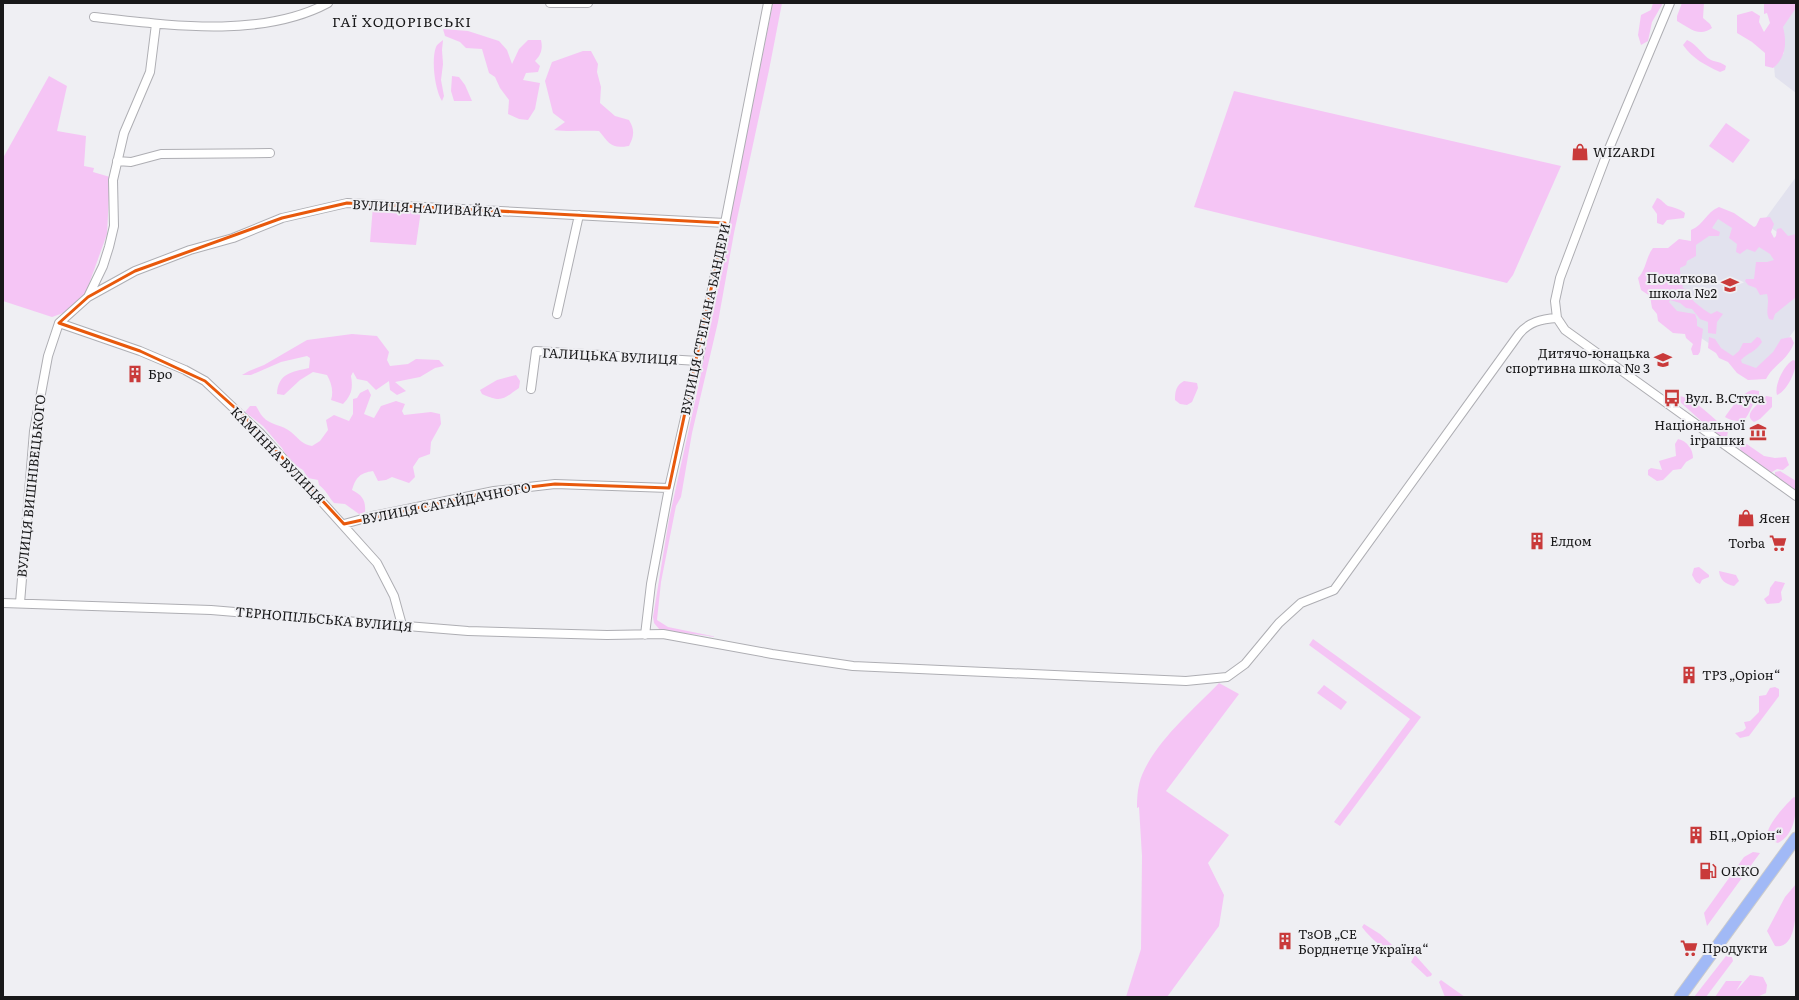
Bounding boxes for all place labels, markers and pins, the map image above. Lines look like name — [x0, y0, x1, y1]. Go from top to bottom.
shop icon: WIZARDI — [1570, 142, 1590, 162]
place label: WIZARDI — [1593, 142, 1655, 161]
place label: Початкова школа №2 — [1647, 268, 1717, 302]
school or university icon: Початкова школа №2 — [1720, 275, 1740, 295]
place label: Дитячо-юнацька спортивна школа № 3 — [1506, 343, 1650, 377]
school or university icon: Дитячо-юнацька спортивна школа № 3 — [1653, 350, 1673, 370]
building icon: Бро — [125, 364, 145, 384]
place label: Бро — [148, 364, 173, 383]
bus stop icon: Вул. В.Стуса — [1662, 388, 1682, 408]
place label: Вул. В.Стуса — [1685, 388, 1765, 407]
place label: Національної іграшки — [1654, 415, 1746, 449]
museum icon: Національної іграшки — [1748, 422, 1768, 442]
shop icon: Ясен — [1736, 508, 1756, 528]
place label: Ясен — [1759, 508, 1790, 527]
building icon: Елдом — [1527, 531, 1547, 551]
place label: Елдом — [1550, 531, 1592, 550]
place label: Torba — [1728, 533, 1765, 552]
supermarket icon: Torba — [1768, 533, 1788, 553]
building icon: ТРЗ „Оріон“ — [1679, 665, 1699, 685]
place label: ТРЗ „Оріон“ — [1702, 665, 1780, 684]
building icon: БЦ „Оріон“ — [1686, 825, 1706, 845]
place label: БЦ „Оріон“ — [1709, 825, 1782, 844]
fuel station icon: ОККО — [1698, 861, 1718, 881]
place label: ОККО — [1721, 861, 1759, 880]
place label: ТзОВ „СЕ Борднетце Україна“ — [1298, 924, 1429, 958]
building icon: ТзОВ „СЕ Борднетце Україна“ — [1275, 931, 1295, 951]
supermarket icon: Продукти — [1679, 938, 1699, 958]
place label: Продукти — [1702, 938, 1768, 957]

